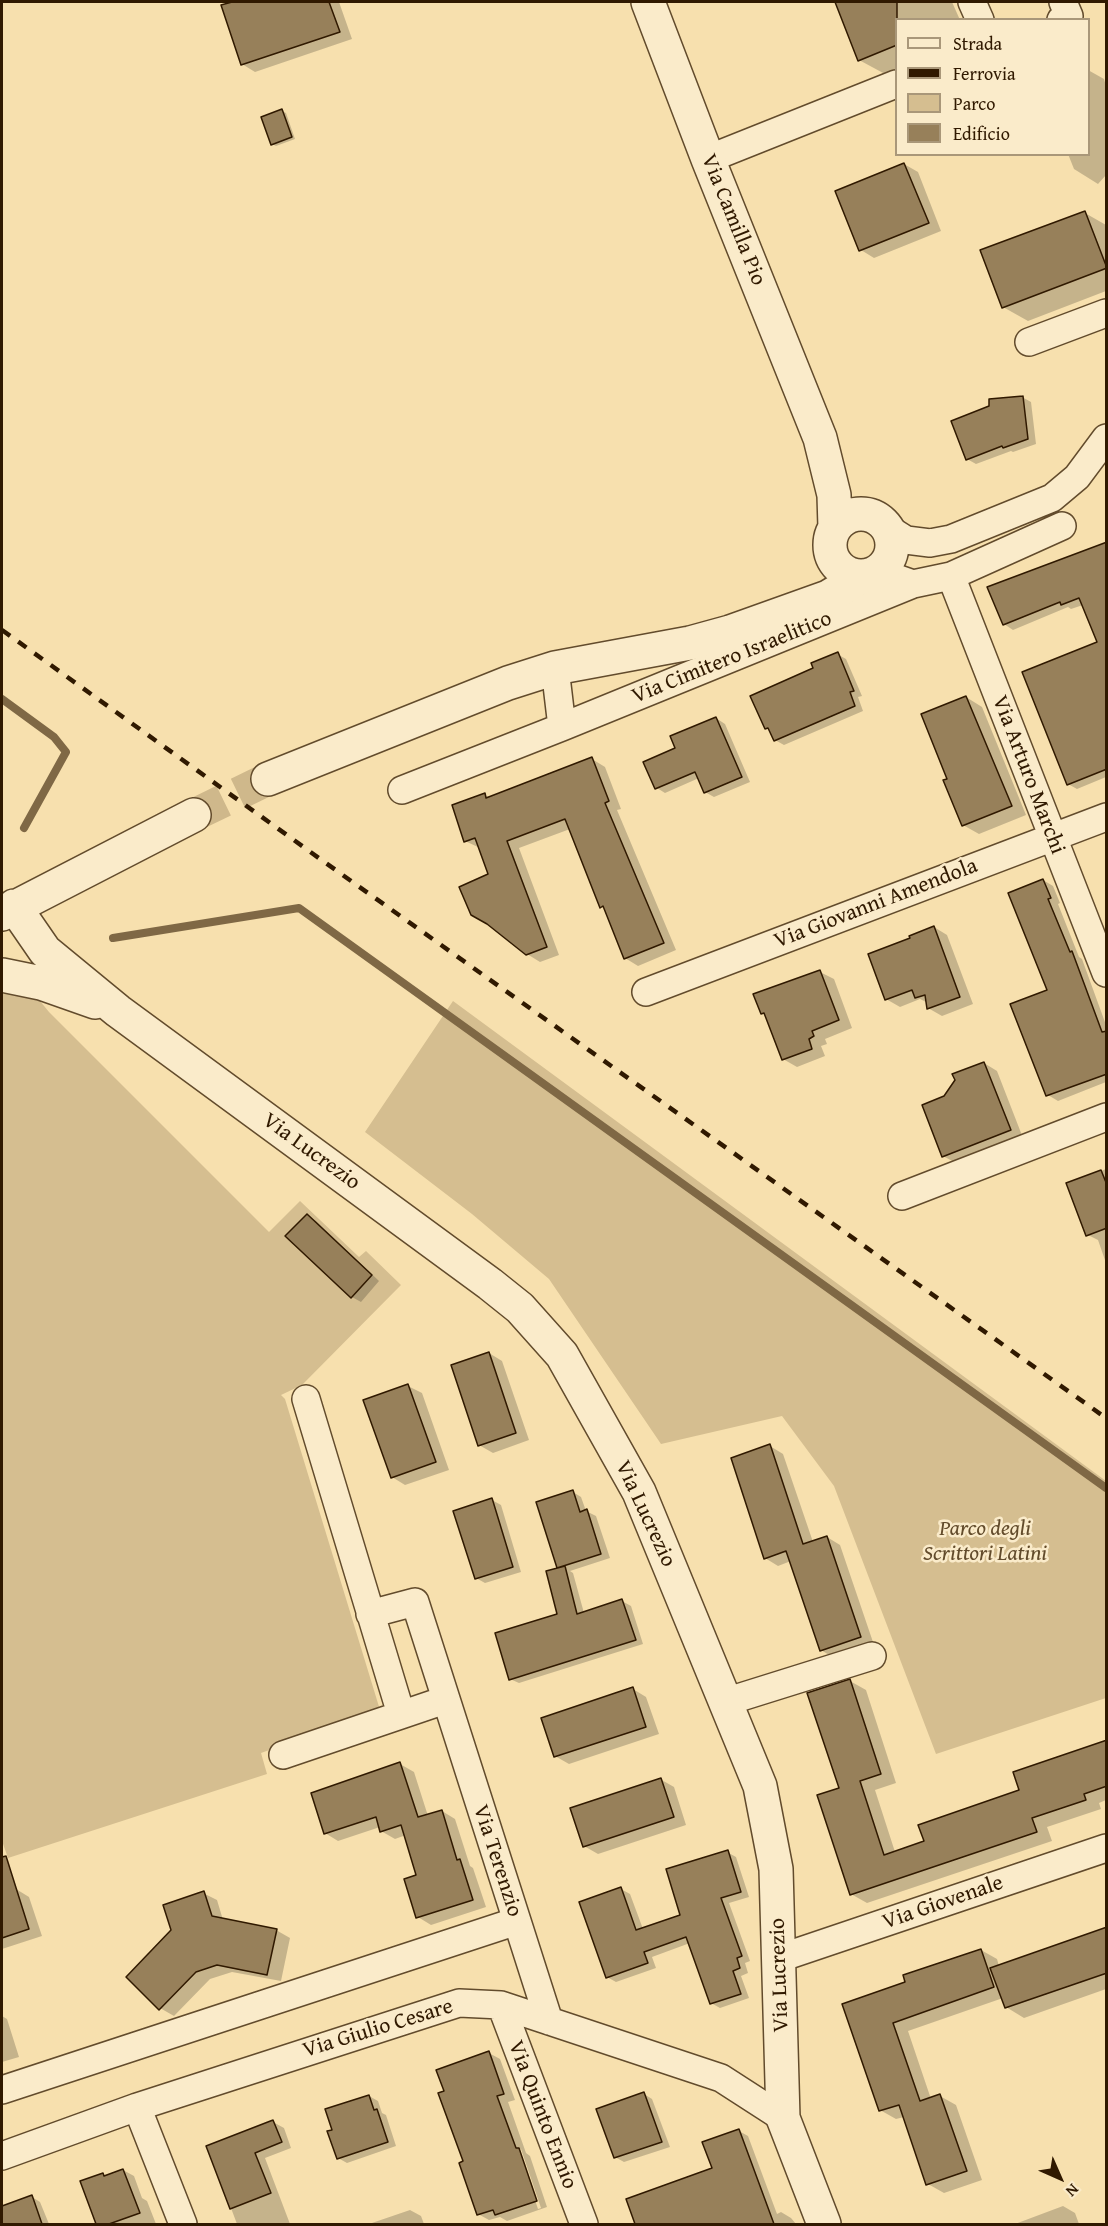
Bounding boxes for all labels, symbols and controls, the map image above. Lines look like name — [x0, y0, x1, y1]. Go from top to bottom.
legend — [895, 18, 1090, 156]
text: Strada — [953, 30, 1002, 57]
text: Ferrovia — [953, 60, 1015, 87]
text: Parco — [953, 90, 996, 117]
text: Edificio — [953, 120, 1010, 147]
street label: Via Camilla Pio — [695, 151, 771, 289]
street label: Via Cimitero Israelitico — [628, 606, 836, 710]
street label: Via Arturo Marchi — [986, 692, 1070, 858]
street label: Via Giovanni Amendola — [770, 853, 982, 955]
street label: Via Lucrezio — [257, 1108, 365, 1196]
street label: Via Lucrezio — [609, 1457, 681, 1571]
park label: Parco degli Scrittori Latini — [923, 1516, 1047, 1568]
street label: Via Terenzio — [467, 1802, 527, 1920]
street label: Via Giovenale — [879, 1870, 1007, 1936]
street label: Via Lucrezio — [765, 1917, 795, 2033]
street label: Via Giulio Cesare — [300, 1994, 456, 2064]
street label: Via Quinto Ennio — [502, 2037, 582, 2193]
north arrow — [1030, 2148, 1090, 2208]
text: N — [1060, 2178, 1085, 2203]

